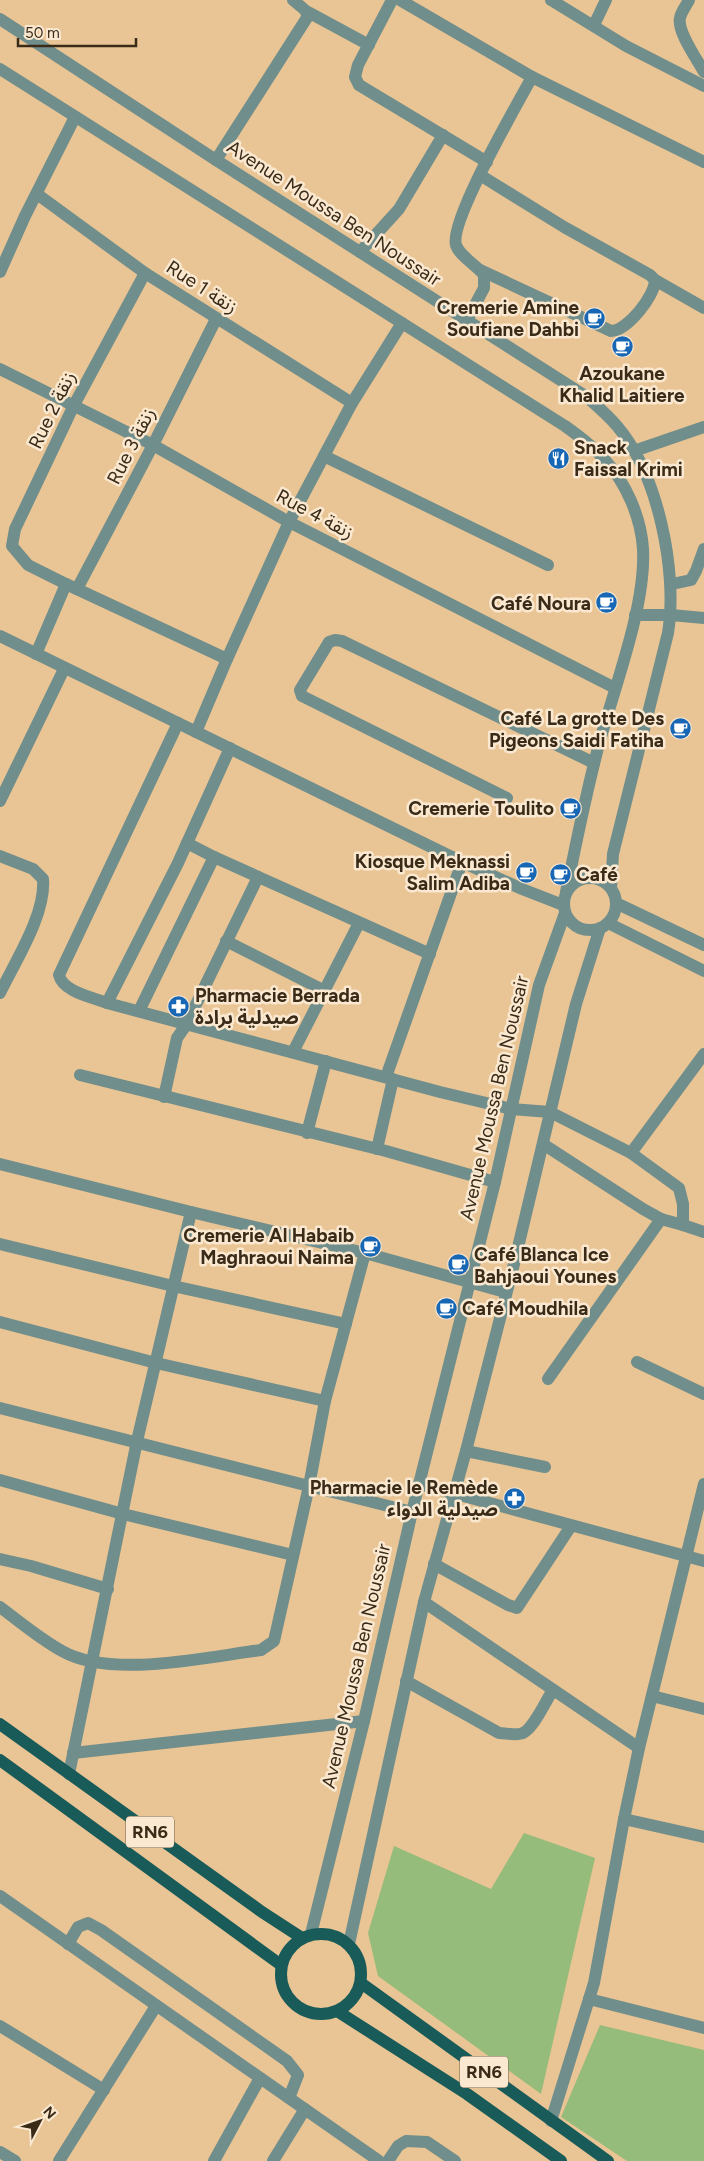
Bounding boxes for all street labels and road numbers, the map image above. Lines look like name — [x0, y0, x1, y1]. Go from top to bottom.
street label: Avenue Moussa Ben Noussair — [223, 135, 446, 291]
street label: Rue 1 زنقة — [162, 255, 242, 319]
street label: Rue 2 زنقة — [23, 368, 81, 452]
street label: Rue 3 زنقة — [102, 404, 160, 488]
street label: Rue 4 زنقة — [272, 484, 358, 544]
street label: Avenue Moussa Ben Noussair — [455, 973, 534, 1223]
street label: Avenue Moussa Ben Noussair — [317, 1541, 396, 1791]
road number: RN6 — [126, 1816, 174, 1848]
road number: RN6 — [460, 2056, 508, 2088]

